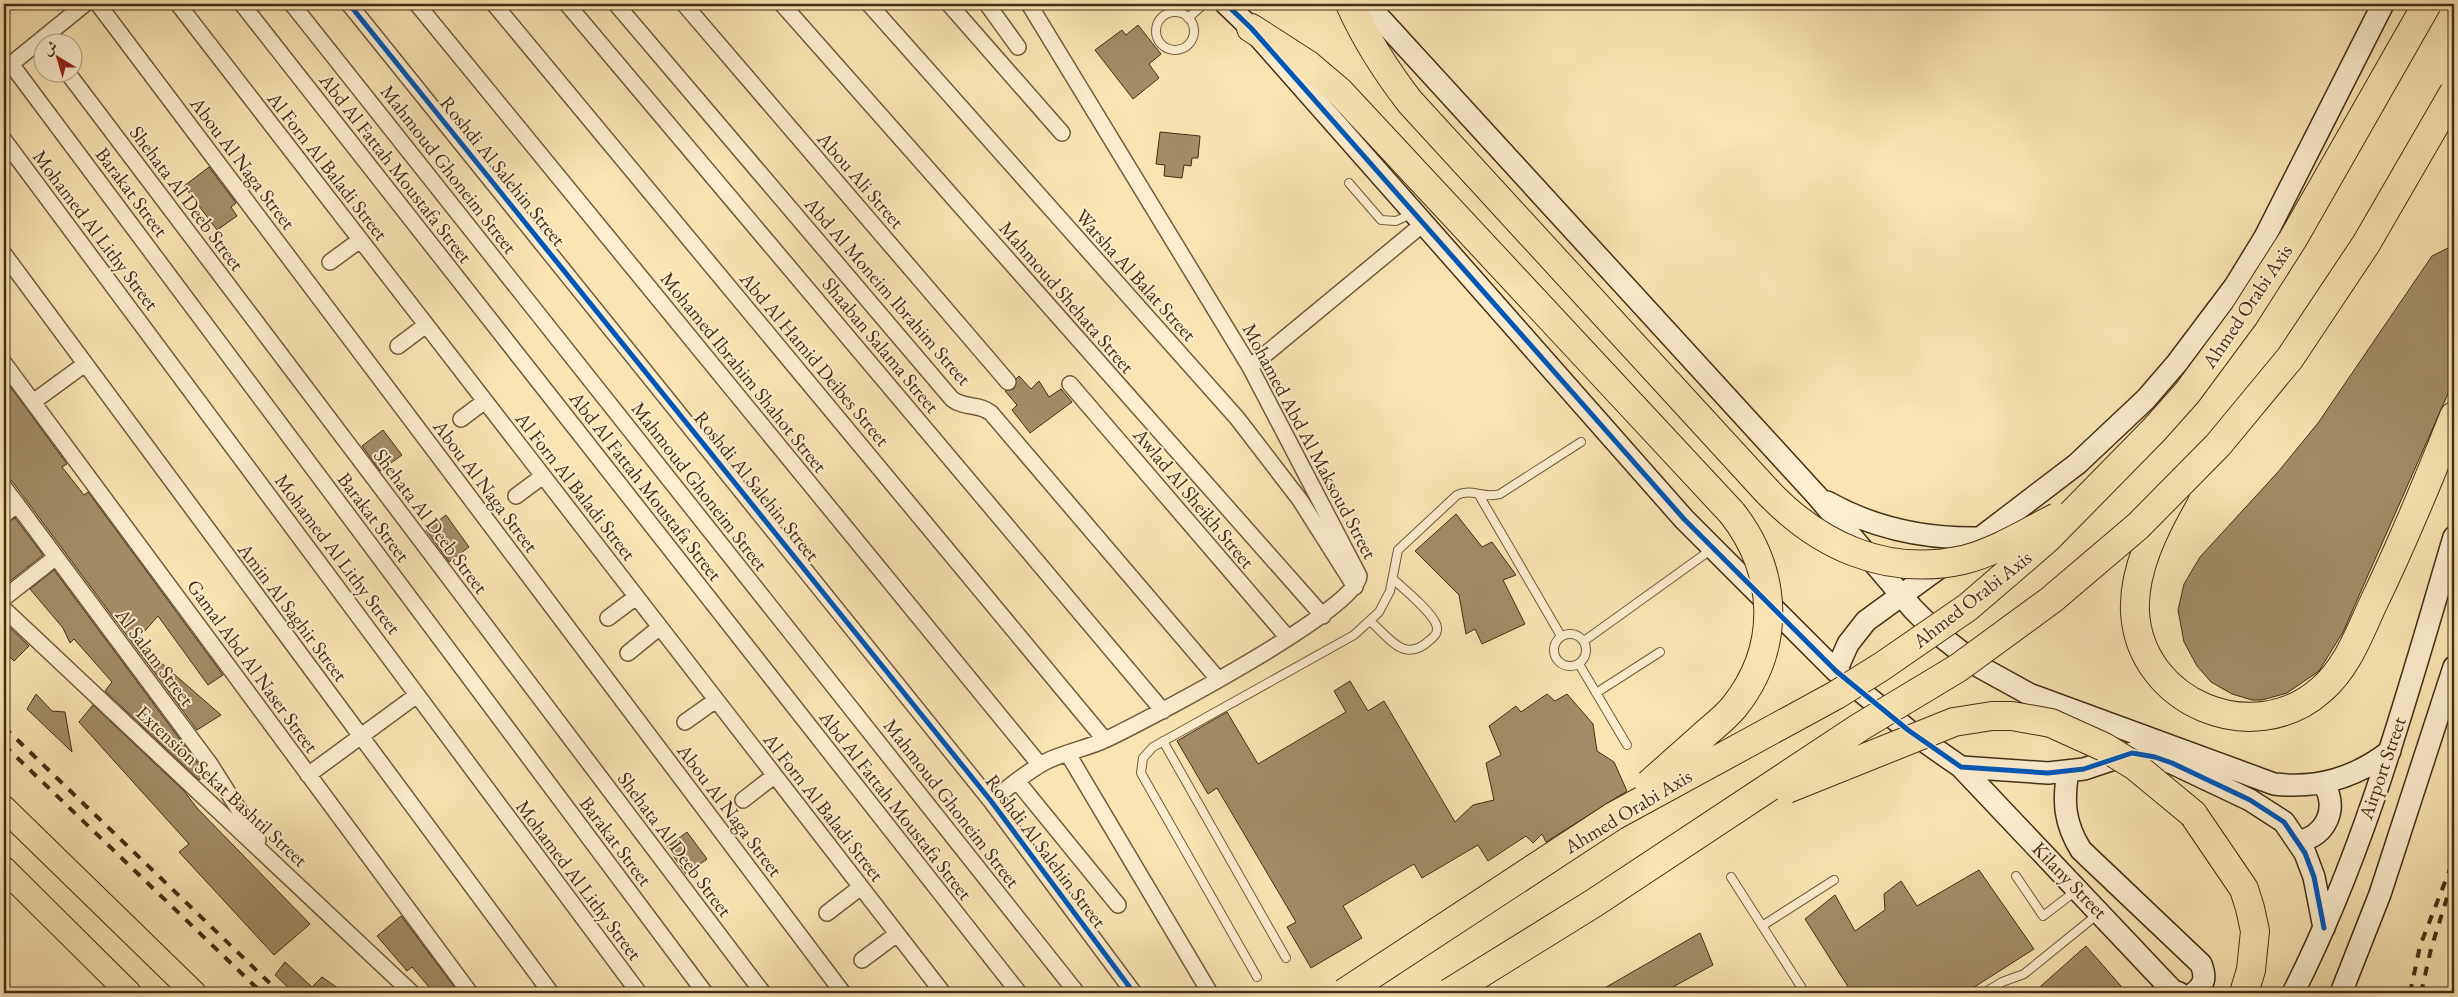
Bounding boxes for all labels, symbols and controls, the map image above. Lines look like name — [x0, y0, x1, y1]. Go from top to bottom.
north arrow — [32, 32, 82, 82]
text: ش — [39, 36, 61, 59]
street label: Abd Al Fattah Moustafa Street — [313, 67, 479, 269]
street label: Mahmoud Ghoneim Street — [375, 79, 524, 259]
street label: Al Forn Al Baladi Street — [261, 86, 395, 246]
street label: Roshdi Al Salehin Street — [434, 90, 572, 252]
street label: Abou Al Naga Street — [184, 91, 302, 235]
street label: Shehata Al Deeb Street — [124, 120, 251, 276]
street label: Abou Ali Street — [811, 125, 911, 234]
street label: Barakat Street — [90, 142, 175, 243]
street label: Mohamed Al Lithy Street — [27, 145, 165, 316]
street label: Abd Al Moneim Ibrahim Street — [798, 191, 978, 391]
street label: Warsha Al Balat Street — [1070, 203, 1203, 347]
street label: Mahmoud Shehata Street — [994, 215, 1141, 379]
street label: Ahmed Orabi Axis — [2195, 239, 2298, 374]
street label: Mohamed Ibrahim Shahot Street — [655, 266, 834, 478]
street label: Abd Al Hamid Deibes Street — [734, 266, 896, 452]
street label: Shaaban Salama Street — [817, 272, 946, 419]
street label: Mohamed Abd Al Maksoud Street — [1237, 319, 1384, 564]
street label: Abd Al Fattah Moustafa Street — [563, 385, 729, 587]
street label: Mahmoud Ghoneim Street — [626, 396, 775, 576]
street label: Roshdi Al Salehin Street — [688, 405, 826, 567]
street label: Al Forn Al Baladi Street — [509, 406, 643, 566]
street label: Abou Al Naga Street — [427, 414, 545, 558]
street label: Awlad Al Sheikh Street — [1127, 422, 1261, 574]
street label: Shehata Al Deeb Street — [368, 443, 495, 599]
street label: Barakat Street — [332, 467, 417, 568]
street label: Mohamed Al Lithy Street — [269, 469, 407, 640]
street label: Amin Al Saghir Street — [232, 537, 354, 687]
street label: Ahmed Orabi Axis — [1906, 544, 2037, 654]
street label: Gamal Abd Al Naser Street — [181, 574, 325, 759]
street label: Al Salam Street — [109, 602, 201, 712]
street label: Extension Sekat Bashtil Street — [131, 700, 314, 873]
street label: Abd Al Fattah Moustafa Street — [813, 704, 979, 906]
street label: Mahmoud Ghoneim Street — [878, 713, 1027, 893]
street label: Airport Street — [2352, 713, 2412, 824]
street label: Al Forn Al Baladi Street — [757, 727, 891, 887]
street label: Abou Al Naga Street — [671, 738, 789, 882]
street label: Ahmed Orabi Axis — [1559, 763, 1697, 860]
street label: Shehata Al Deeb Street — [612, 766, 739, 922]
street label: Roshdi Al Salehin Street — [980, 769, 1113, 934]
street label: Barakat Street — [574, 791, 659, 892]
street label: Mohamed Al Lithy Street — [510, 795, 648, 966]
street label: Kilany Street — [2027, 836, 2114, 925]

